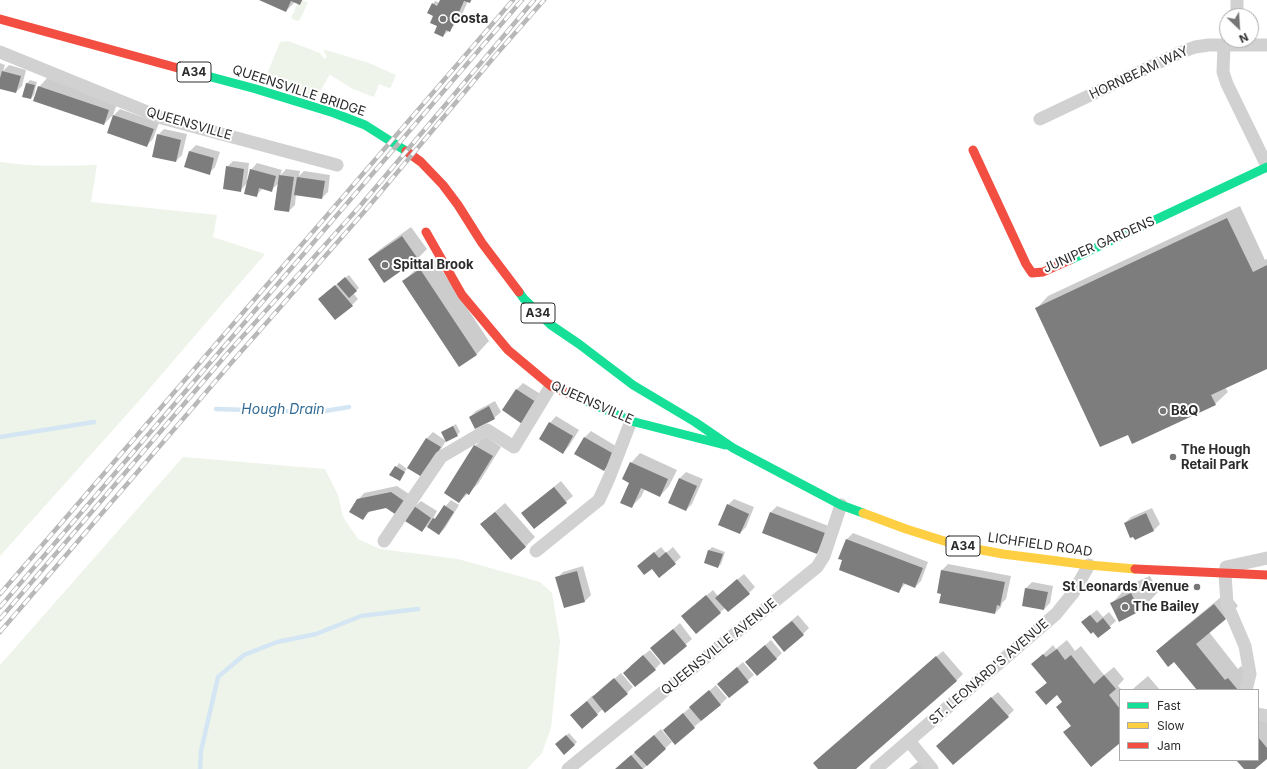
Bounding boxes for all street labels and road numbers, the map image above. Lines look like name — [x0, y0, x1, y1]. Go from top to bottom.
street label: HORNBEAM WAY — [1087, 43, 1191, 103]
road number: A34 — [177, 62, 211, 82]
street label: QUEENSVILLE BRIDGE — [230, 62, 368, 120]
street label: QUEENSVILLE — [144, 104, 234, 144]
street label: JUNIPER GARDENS — [1041, 213, 1157, 277]
road number: A34 — [521, 303, 555, 323]
street label: QUEENSVILLE — [548, 378, 636, 428]
street label: LICHFIELD ROAD — [987, 530, 1093, 560]
road number: A34 — [946, 536, 980, 556]
street label: QUEENSVILLE AVENUE — [658, 596, 780, 698]
street label: ST. LEONARD'S AVENUE — [926, 616, 1052, 728]

